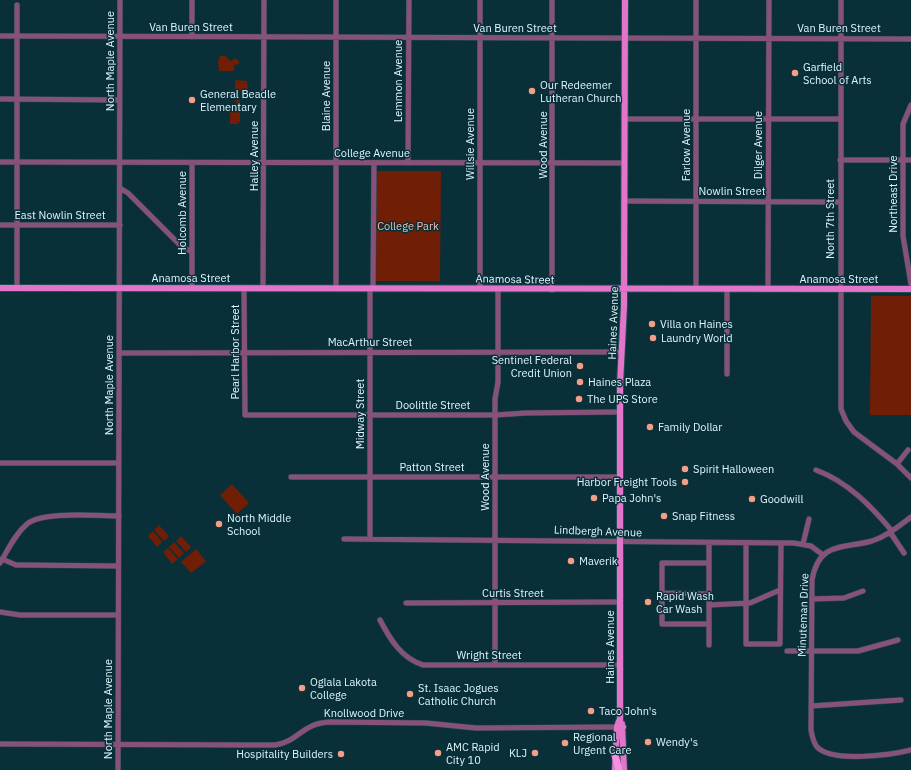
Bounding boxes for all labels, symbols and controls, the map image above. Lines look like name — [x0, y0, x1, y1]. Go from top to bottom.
street label: North Maple Avenue — [103, 11, 117, 111]
street label: Van Buren Street — [149, 20, 233, 34]
street label: Van Buren Street — [473, 21, 557, 35]
street label: Van Buren Street — [797, 21, 881, 35]
street label: Lemmon Avenue — [391, 40, 405, 122]
place label: Garfield School of Arts — [803, 60, 872, 87]
street label: Blaine Avenue — [319, 61, 333, 131]
marker: Garfield School of Arts — [790, 68, 800, 78]
place label: Our Redeemer Lutheran Church — [540, 78, 622, 105]
marker: Our Redeemer Lutheran Church — [527, 86, 537, 96]
place label: General Beadle Elementary — [200, 87, 276, 114]
marker: General Beadle Elementary — [187, 95, 197, 105]
street label: Willsie Avenue — [463, 108, 477, 180]
street label: Farlow Avenue — [679, 109, 693, 181]
street label: Wood Avenue — [536, 111, 550, 179]
street label: Dilger Avenue — [751, 111, 765, 179]
street label: Halley Avenue — [247, 121, 261, 191]
street label: College Avenue — [334, 146, 410, 160]
street label: Northeast Drive — [886, 155, 900, 233]
street label: Holcomb Avenue — [175, 171, 189, 255]
street label: North 7th Street — [823, 179, 837, 259]
street label: Nowlin Street — [698, 184, 766, 198]
street label: East Nowlin Street — [14, 208, 106, 222]
park label: College Park — [377, 219, 439, 233]
street label: Anamosa Street — [152, 271, 231, 285]
street label: Anamosa Street — [475, 271, 555, 287]
street label: Anamosa Street — [800, 272, 879, 286]
street label: Haines Avenue — [605, 286, 621, 360]
street label: Pearl Harbor Street — [228, 304, 242, 400]
place label: Villa on Haines — [660, 317, 733, 331]
marker: Villa on Haines — [647, 319, 657, 329]
place label: Laundry World — [661, 331, 733, 345]
marker: Laundry World — [648, 333, 658, 343]
street label: North Maple Avenue — [102, 335, 116, 435]
street label: MacArthur Street — [328, 335, 412, 349]
place label: Sentinel Federal Credit Union — [492, 353, 572, 380]
marker: Sentinel Federal Credit Union — [575, 361, 585, 371]
place label: Haines Plaza — [588, 375, 651, 389]
marker: Haines Plaza — [575, 377, 585, 387]
street label: Midway Street — [353, 379, 367, 449]
place label: The UPS Store — [587, 392, 658, 406]
marker: The UPS Store — [574, 394, 584, 404]
street label: Doolittle Street — [396, 398, 471, 412]
place label: Family Dollar — [658, 420, 722, 434]
marker: Family Dollar — [645, 422, 655, 432]
street label: Wood Avenue — [478, 443, 492, 511]
street label: Patton Street — [399, 460, 465, 474]
place label: Spirit Halloween — [693, 462, 774, 476]
marker: Spirit Halloween — [680, 464, 690, 474]
place label: Harbor Freight Tools — [577, 475, 677, 489]
marker: Harbor Freight Tools — [680, 477, 690, 487]
place label: Papa John's — [602, 491, 661, 505]
place label: Goodwill — [760, 492, 803, 506]
marker: Papa John's — [589, 493, 599, 503]
marker: Goodwill — [747, 494, 757, 504]
place label: Snap Fitness — [672, 509, 735, 523]
place label: North Middle School — [227, 511, 291, 538]
marker: Snap Fitness — [659, 511, 669, 521]
marker: North Middle School — [214, 519, 224, 529]
street label: Lindbergh Avenue — [554, 522, 642, 540]
place label: Maverik — [579, 554, 618, 568]
marker: Maverik — [566, 556, 576, 566]
street label: Minuteman Drive — [795, 573, 811, 657]
street label: Curtis Street — [482, 586, 544, 600]
place label: Rapid Wash Car Wash — [656, 589, 714, 616]
marker: Rapid Wash Car Wash — [643, 597, 653, 607]
street label: Haines Avenue — [603, 610, 617, 684]
street label: Wright Street — [456, 648, 522, 662]
street label: North Maple Avenue — [101, 659, 115, 759]
place label: Oglala Lakota College — [310, 675, 377, 702]
place label: St. Isaac Jogues Catholic Church — [418, 681, 499, 708]
marker: Oglala Lakota College — [297, 683, 307, 693]
marker: St. Isaac Jogues Catholic Church — [405, 689, 415, 699]
place label: Taco John's — [599, 704, 657, 718]
street label: Knollwood Drive — [324, 706, 404, 720]
marker: Taco John's — [586, 706, 596, 716]
place label: Regional Urgent Care — [573, 730, 631, 757]
place label: Wendy's — [656, 735, 698, 749]
marker: Wendy's — [643, 737, 653, 747]
marker: Regional Urgent Care — [560, 738, 570, 748]
place label: AMC Rapid City 10 — [446, 740, 500, 767]
place label: KLJ — [509, 746, 527, 760]
place label: Hospitality Builders — [236, 747, 333, 761]
marker: AMC Rapid City 10 — [433, 748, 443, 758]
marker: KLJ — [530, 748, 540, 758]
marker: Hospitality Builders — [336, 749, 346, 759]

